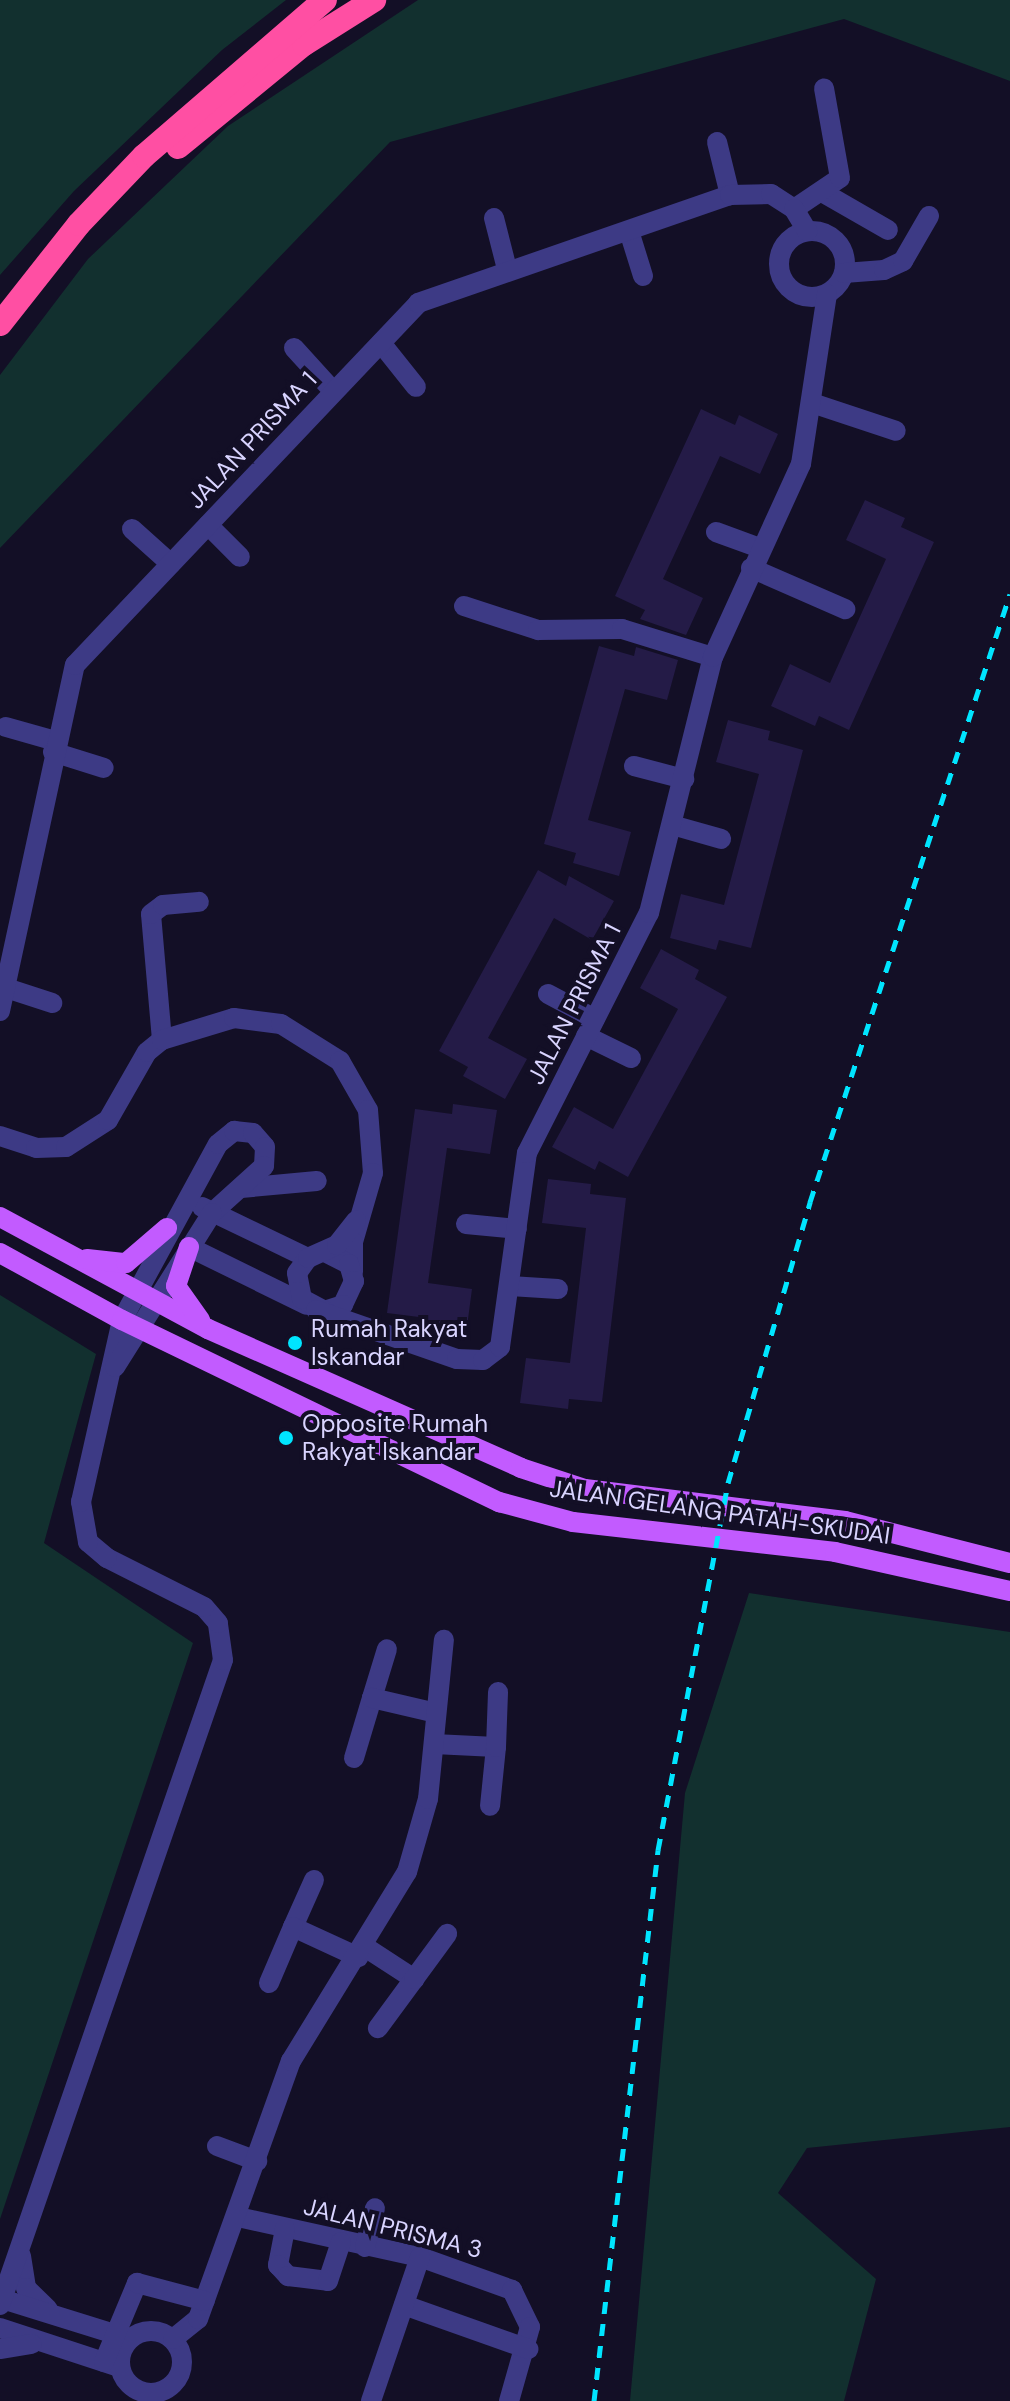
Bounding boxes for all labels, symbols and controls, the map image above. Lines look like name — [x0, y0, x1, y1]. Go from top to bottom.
street label: JALAN PRISMA 1 — [181, 366, 323, 514]
street label: JALAN PRISMA 1 — [521, 919, 627, 1089]
place label: Rumah Rakyat Iskandar — [311, 1315, 467, 1371]
marker: Rumah Rakyat Iskandar — [286, 1334, 304, 1352]
place label: Opposite Rumah Rakyat Iskandar — [302, 1410, 488, 1466]
marker: Opposite Rumah Rakyat Iskandar — [277, 1429, 295, 1447]
street label: JALAN GELANG PATAH-SKUDAI — [548, 1474, 892, 1550]
street label: JALAN PRISMA 3 — [301, 2192, 485, 2264]

